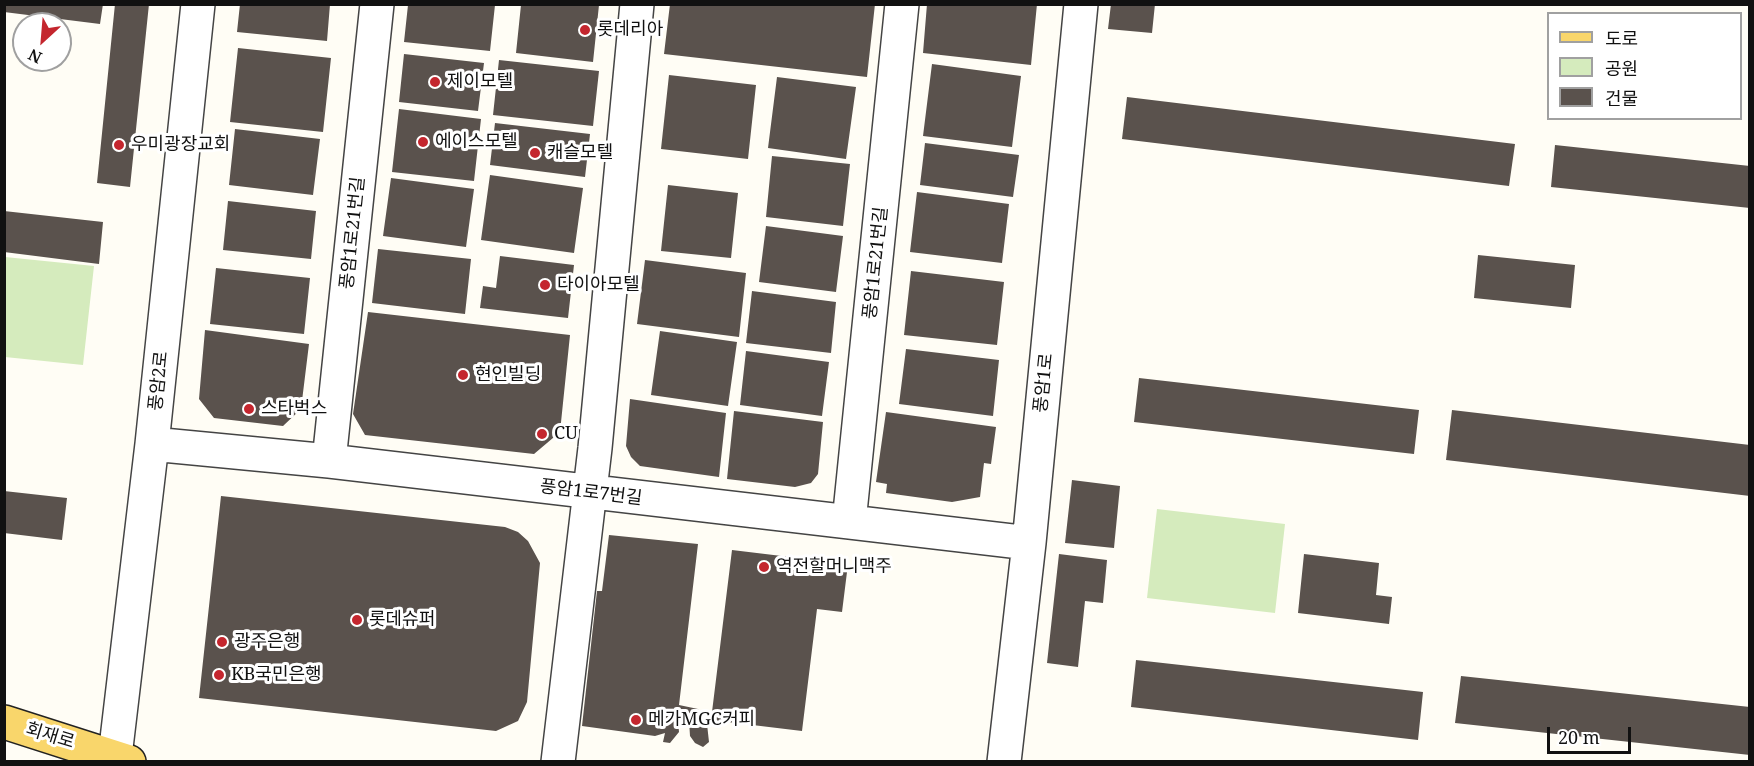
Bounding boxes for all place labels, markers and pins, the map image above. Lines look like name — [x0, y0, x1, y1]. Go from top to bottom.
place label: 롯데리아 — [597, 19, 663, 41]
marker: 롯데리아 — [578, 23, 592, 37]
place label: 제이모텔 — [447, 71, 513, 93]
marker: 제이모텔 — [428, 75, 442, 89]
place label: 에이스모텔 — [435, 131, 518, 153]
place label: 우미광장교회 — [131, 134, 230, 156]
marker: 에이스모텔 — [416, 135, 430, 149]
marker: 우미광장교회 — [112, 138, 126, 152]
place label: 캐슬모텔 — [547, 142, 613, 164]
marker: 캐슬모텔 — [528, 146, 542, 160]
place label: 다이아모텔 — [557, 274, 640, 296]
marker: 다이아모텔 — [538, 278, 552, 292]
place label: 현인빌딩 — [475, 364, 541, 386]
marker: 현인빌딩 — [456, 368, 470, 382]
place label: 스타벅스 — [261, 398, 327, 420]
marker: 스타벅스 — [242, 402, 256, 416]
place label: CU — [554, 423, 578, 445]
marker: CU — [535, 427, 549, 441]
place label: 역전할머니맥주 — [776, 556, 892, 578]
marker: 역전할머니맥주 — [757, 560, 771, 574]
place label: 롯데슈퍼 — [369, 609, 435, 631]
marker: 롯데슈퍼 — [350, 613, 364, 627]
place label: 광주은행 — [234, 631, 300, 653]
marker: 광주은행 — [215, 635, 229, 649]
place label: KB국민은행 — [231, 664, 322, 686]
marker: KB국민은행 — [212, 668, 226, 682]
place label: 메가MGC커피 — [648, 709, 755, 731]
marker: 메가MGC커피 — [629, 713, 643, 727]

